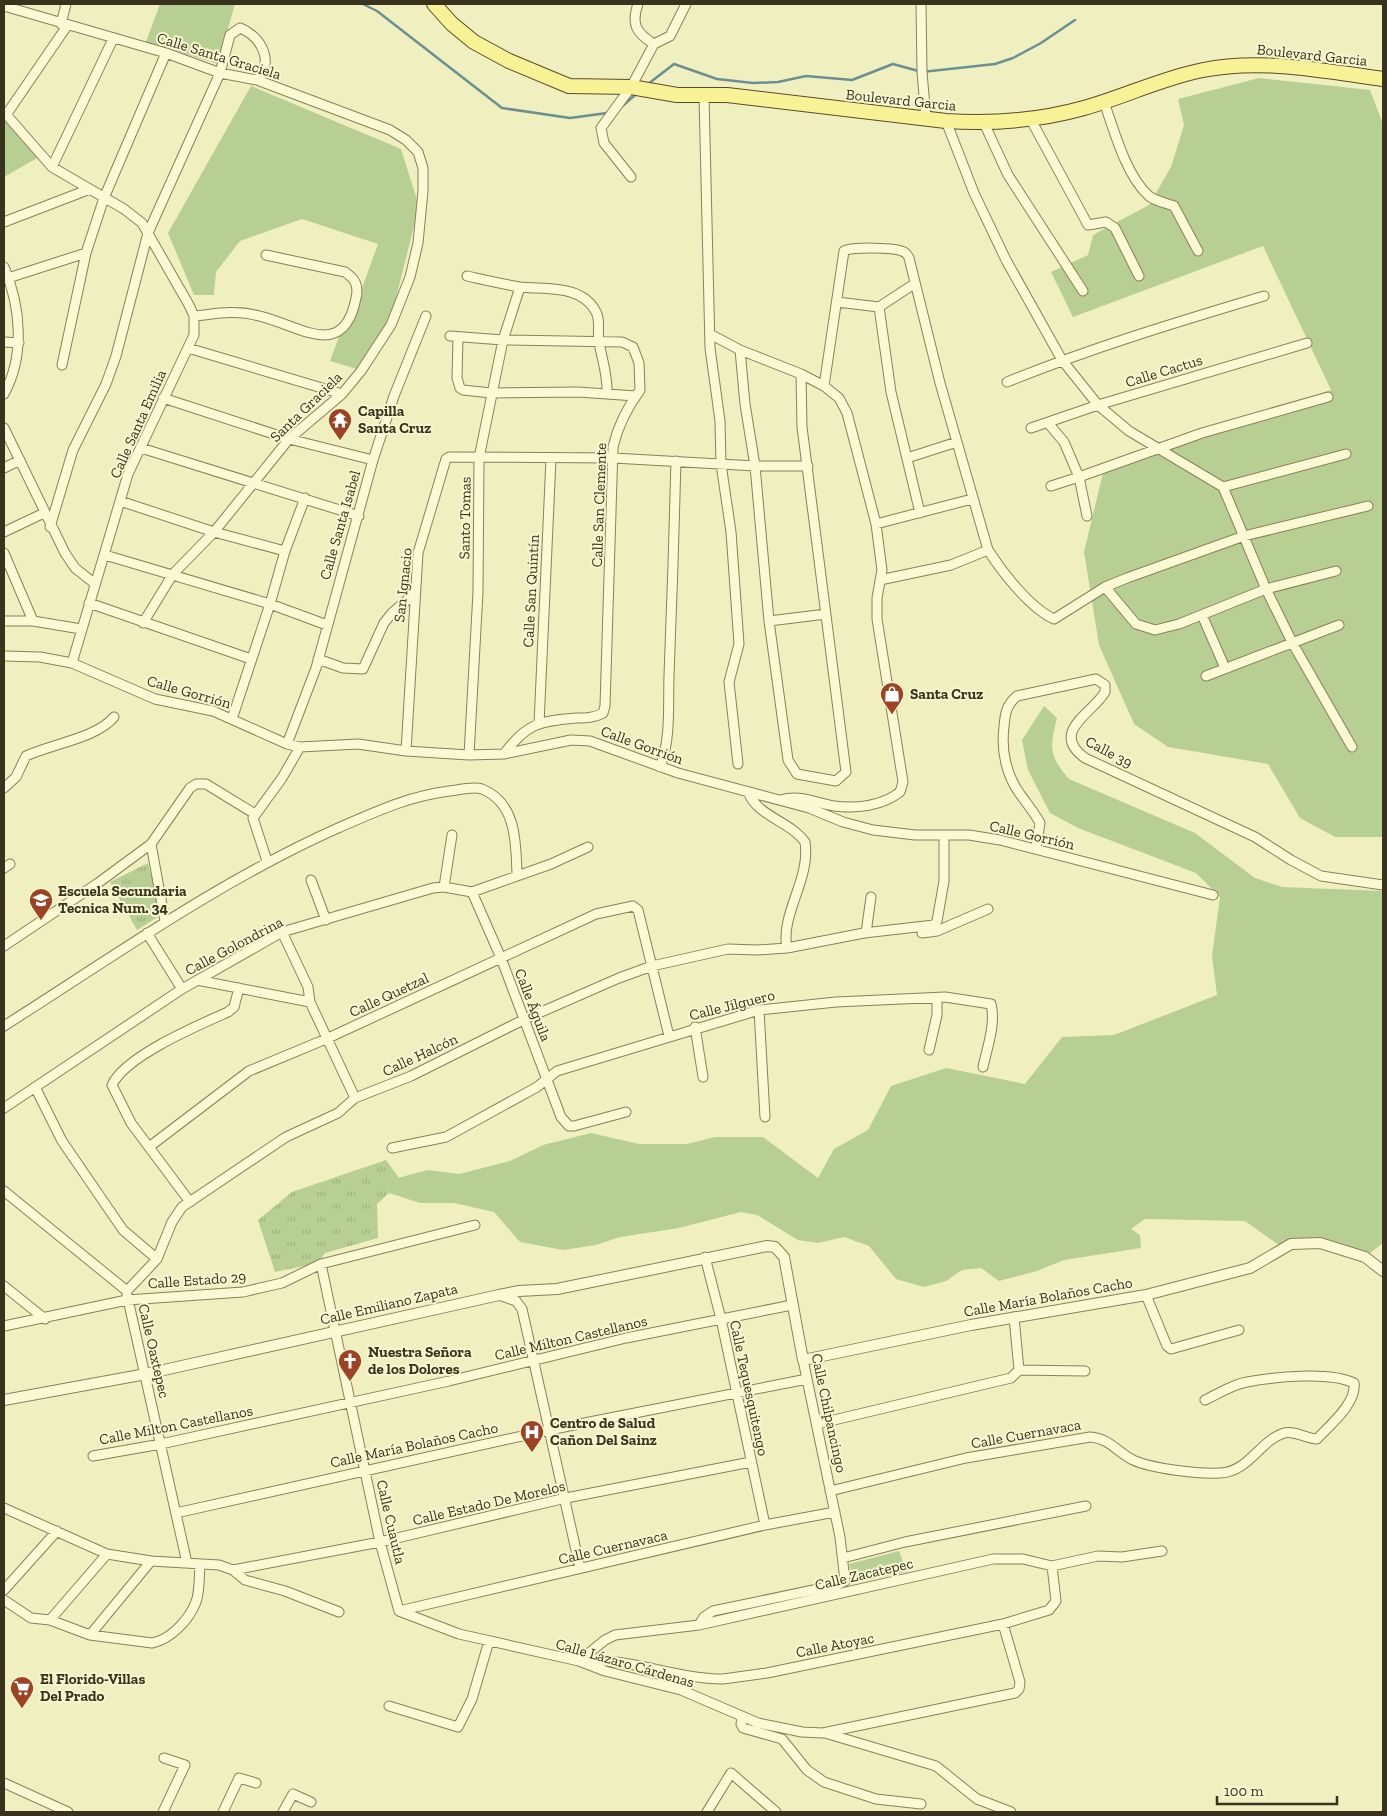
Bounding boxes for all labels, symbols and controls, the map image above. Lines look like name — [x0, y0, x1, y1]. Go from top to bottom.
street label: Calle Santa Graciela — [155, 29, 283, 83]
street label: Boulevard Garcia — [1256, 40, 1368, 70]
street label: Boulevard Garcia — [845, 85, 957, 115]
street label: Calle Cactus — [1123, 351, 1205, 391]
street label: Calle Santa Emilia — [106, 367, 170, 481]
street label: Santa Graciela — [266, 368, 346, 446]
place label: Capilla Santa Cruz — [358, 402, 431, 437]
temple icon: Capilla Santa Cruz — [327, 407, 353, 441]
street label: Calle San Clemente — [588, 442, 610, 568]
street label: Calle Santa Isabel — [316, 468, 364, 582]
street label: Santo Tomas — [455, 476, 475, 560]
street label: Calle San Quintín — [519, 534, 543, 648]
street label: San Ignacio — [390, 547, 416, 623]
street label: Calle Gorrión — [145, 671, 233, 713]
shop icon: Santa Cruz — [879, 681, 905, 715]
place label: Santa Cruz — [910, 685, 983, 703]
street label: Calle Gorrión — [598, 722, 686, 768]
street label: Calle 39 — [1082, 732, 1136, 772]
street label: Calle Gorrión — [988, 816, 1077, 854]
place label: Escuela Secundaria Tecnica Num. 34 — [58, 882, 187, 917]
school or university icon: Escuela Secundaria Tecnica Num. 34 — [28, 887, 54, 921]
street label: Calle Golondrina — [182, 913, 286, 979]
street label: Calle Águila — [511, 966, 555, 1044]
street label: Calle Quetzal — [346, 969, 432, 1021]
street label: Calle Jilguero — [687, 986, 777, 1024]
street label: Calle Halcón — [379, 1030, 461, 1080]
street label: Calle Estado 29 — [147, 1268, 247, 1292]
street label: Calle María Bolaños Cacho — [962, 1273, 1134, 1321]
street label: Calle Emiliano Zapata — [318, 1279, 460, 1329]
street label: Calle Oaxtepec — [134, 1302, 174, 1400]
street label: Calle Milton Castellanos — [493, 1312, 649, 1364]
street label: Calle Tequesquitengo — [726, 1318, 772, 1458]
place label: Nuestra Señora de los Dolores — [368, 1343, 472, 1378]
church icon: Nuestra Señora de los Dolores — [337, 1348, 363, 1382]
street label: Calle Chilpancingo — [808, 1352, 850, 1475]
street label: Calle Milton Castellanos — [98, 1401, 254, 1449]
place label: Centro de Salud Cañon Del Sainz — [550, 1414, 657, 1449]
street label: Calle Cuernavaca — [970, 1415, 1082, 1453]
street label: Calle María Bolaños Cacho — [328, 1418, 500, 1472]
hospital icon: Centro de Salud Cañon Del Sainz — [519, 1419, 545, 1453]
street label: Calle Estado De Morelos — [411, 1477, 567, 1529]
street label: Calle Cuautla — [373, 1478, 409, 1566]
street label: Calle Cuernavaca — [557, 1526, 669, 1568]
street label: Calle Zacatepec — [813, 1554, 915, 1594]
street label: Calle Atoyac — [794, 1629, 876, 1661]
street label: Calle Lázaro Cárdenas — [554, 1635, 696, 1691]
place label: El Florido-Villas Del Prado — [40, 1670, 145, 1705]
supermarket icon: El Florido-Villas Del Prado — [9, 1675, 35, 1709]
scale bar — [1217, 1774, 1337, 1806]
text: 100 m — [1224, 1782, 1263, 1800]

